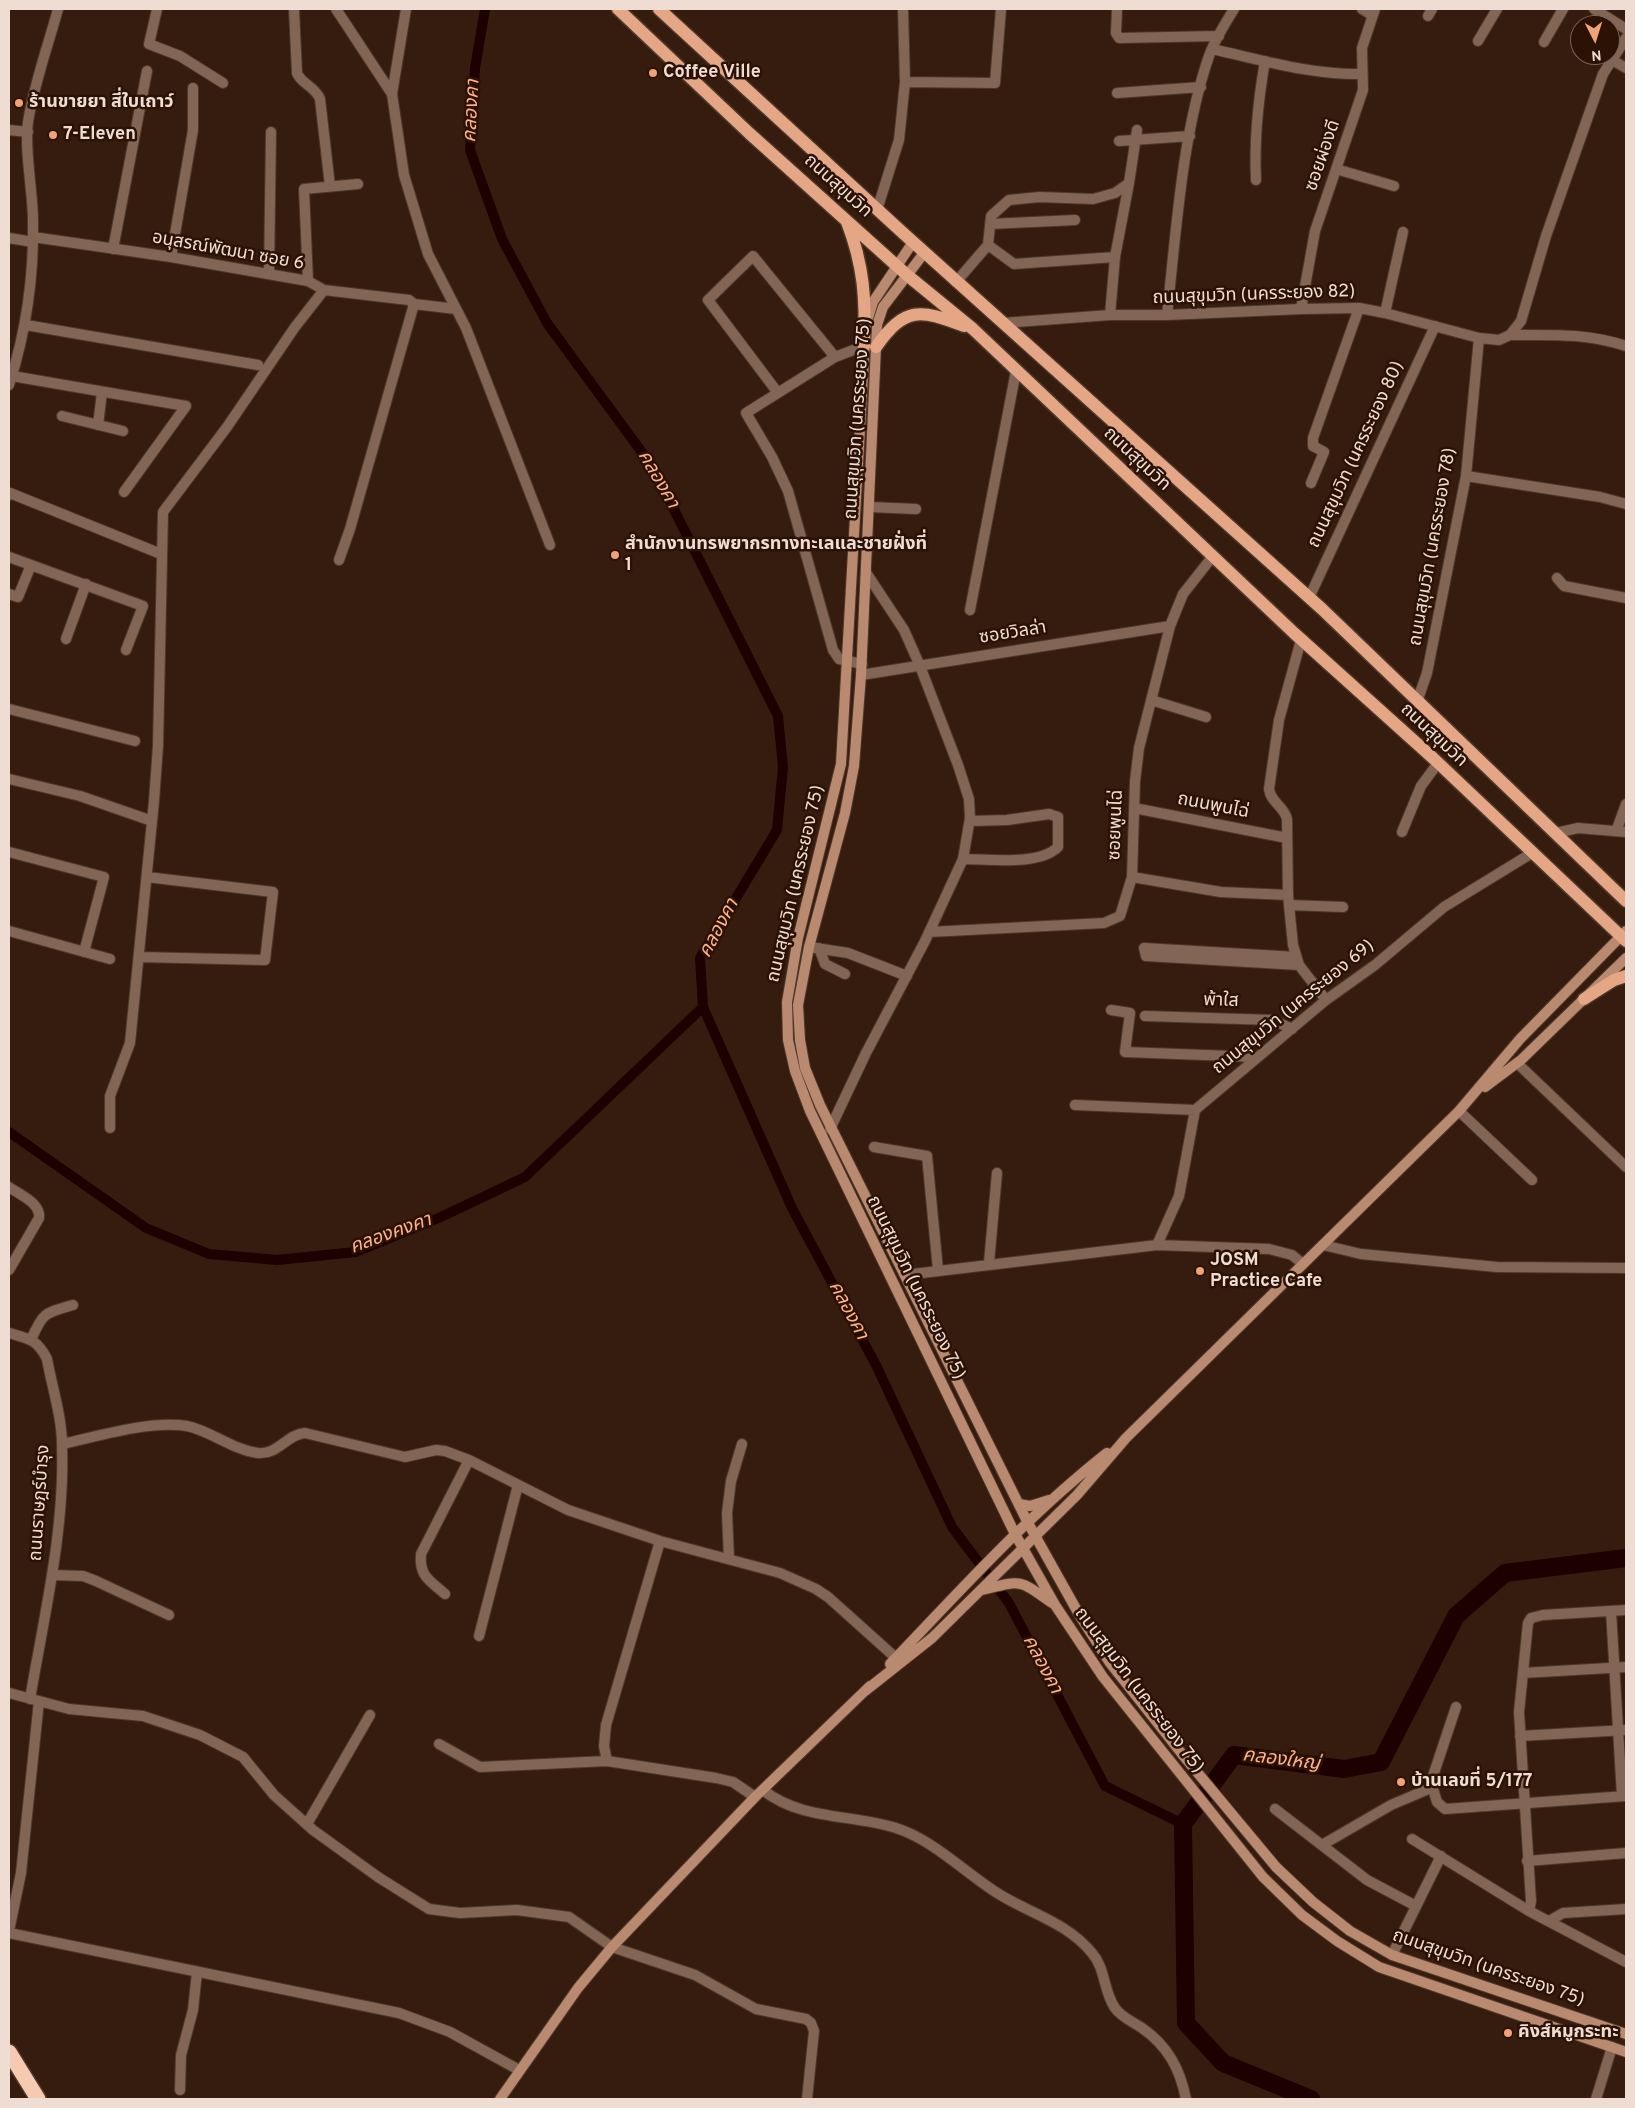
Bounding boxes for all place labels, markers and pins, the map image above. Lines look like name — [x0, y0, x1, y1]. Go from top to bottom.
place label: Coffee Ville — [663, 62, 761, 84]
marker: Coffee Ville — [647, 67, 659, 79]
place label: ร้านขายยา สี่ใบเถาว์ — [29, 92, 174, 114]
marker: ร้านขายยา สี่ใบเถาว์ — [13, 97, 25, 109]
place label: 7-Eleven — [63, 124, 136, 146]
marker: 7-Eleven — [47, 129, 59, 141]
place label: สำนักงานทรพยากรทางทะเลและชายฝั่งที่ 1 — [625, 534, 927, 576]
marker: สำนักงานทรพยากรทางทะเลและชายฝั่งที่ 1 — [609, 549, 621, 561]
place label: JOSM Practice Cafe — [1210, 1250, 1322, 1292]
marker: JOSM Practice Cafe — [1194, 1265, 1206, 1277]
place label: บ้านเลขที่ 5/177 — [1411, 1771, 1532, 1793]
marker: บ้านเลขที่ 5/177 — [1395, 1776, 1407, 1788]
place label: คิงส์หมูกระทะ — [1518, 2022, 1619, 2044]
marker: คิงส์หมูกระทะ — [1502, 2027, 1514, 2039]

